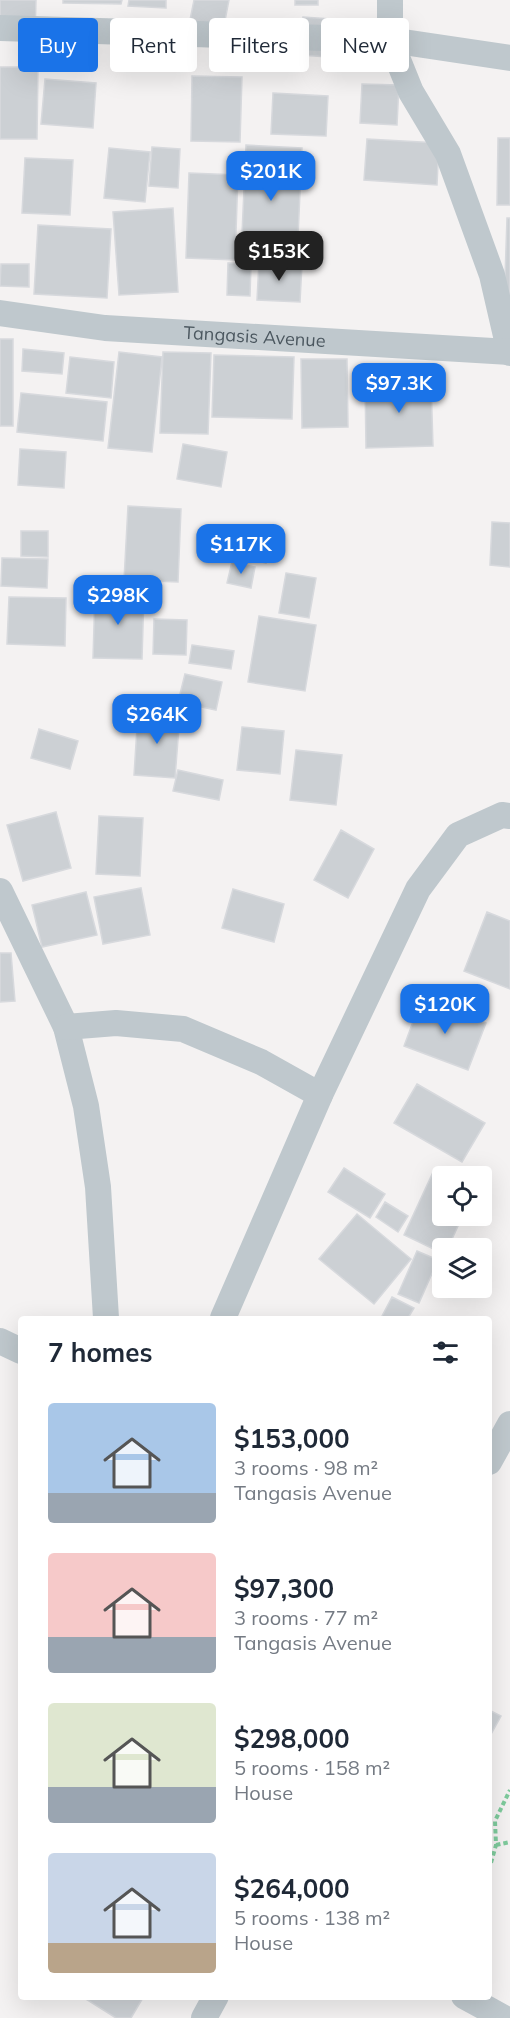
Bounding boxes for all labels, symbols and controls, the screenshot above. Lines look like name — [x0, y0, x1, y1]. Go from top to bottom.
chip: Buy — [18, 18, 98, 72]
chip: Rent — [110, 18, 197, 72]
chip: Filters — [209, 18, 309, 72]
chip: New — [321, 18, 409, 72]
pin: $201K — [229, 151, 313, 202]
text: $201K — [240, 158, 302, 183]
pin: $153K — [237, 231, 321, 282]
text: $153K — [248, 238, 310, 263]
street label: Tangasis Avenue — [183, 321, 326, 352]
pin: $97.3K — [350, 363, 448, 414]
text: $97.3K — [366, 370, 432, 395]
pin: $117K — [199, 524, 283, 575]
text: $117K — [210, 531, 272, 556]
pin: $298K — [76, 575, 160, 626]
text: $298K — [87, 582, 149, 607]
pin: $264K — [115, 694, 199, 745]
text: $264K — [126, 701, 188, 726]
pin: $120K — [403, 984, 487, 1035]
text: $120K — [414, 991, 476, 1016]
map controls — [432, 1166, 492, 1298]
button: locate — [432, 1166, 492, 1226]
button: layers — [432, 1238, 492, 1298]
text: 7 homes — [48, 1336, 152, 1369]
icon: filters — [429, 1336, 462, 1369]
text: $153,000 — [234, 1422, 350, 1455]
icon: home — [96, 1427, 168, 1499]
text: 3 rooms · 98 m² — [234, 1455, 378, 1480]
text: Tangasis Avenue — [234, 1480, 392, 1505]
text: $97,300 — [234, 1572, 334, 1605]
icon: home — [96, 1577, 168, 1649]
text: 3 rooms · 77 m² — [234, 1605, 378, 1630]
text: Tangasis Avenue — [234, 1630, 392, 1655]
text: $298,000 — [234, 1722, 350, 1755]
icon: home — [96, 1727, 168, 1799]
text: 5 rooms · 158 m² — [234, 1755, 390, 1780]
text: House — [234, 1780, 293, 1805]
text: $264,000 — [234, 1872, 350, 1905]
icon: home — [96, 1877, 168, 1949]
text: 5 rooms · 138 m² — [234, 1905, 390, 1930]
text: House — [234, 1930, 293, 1955]

